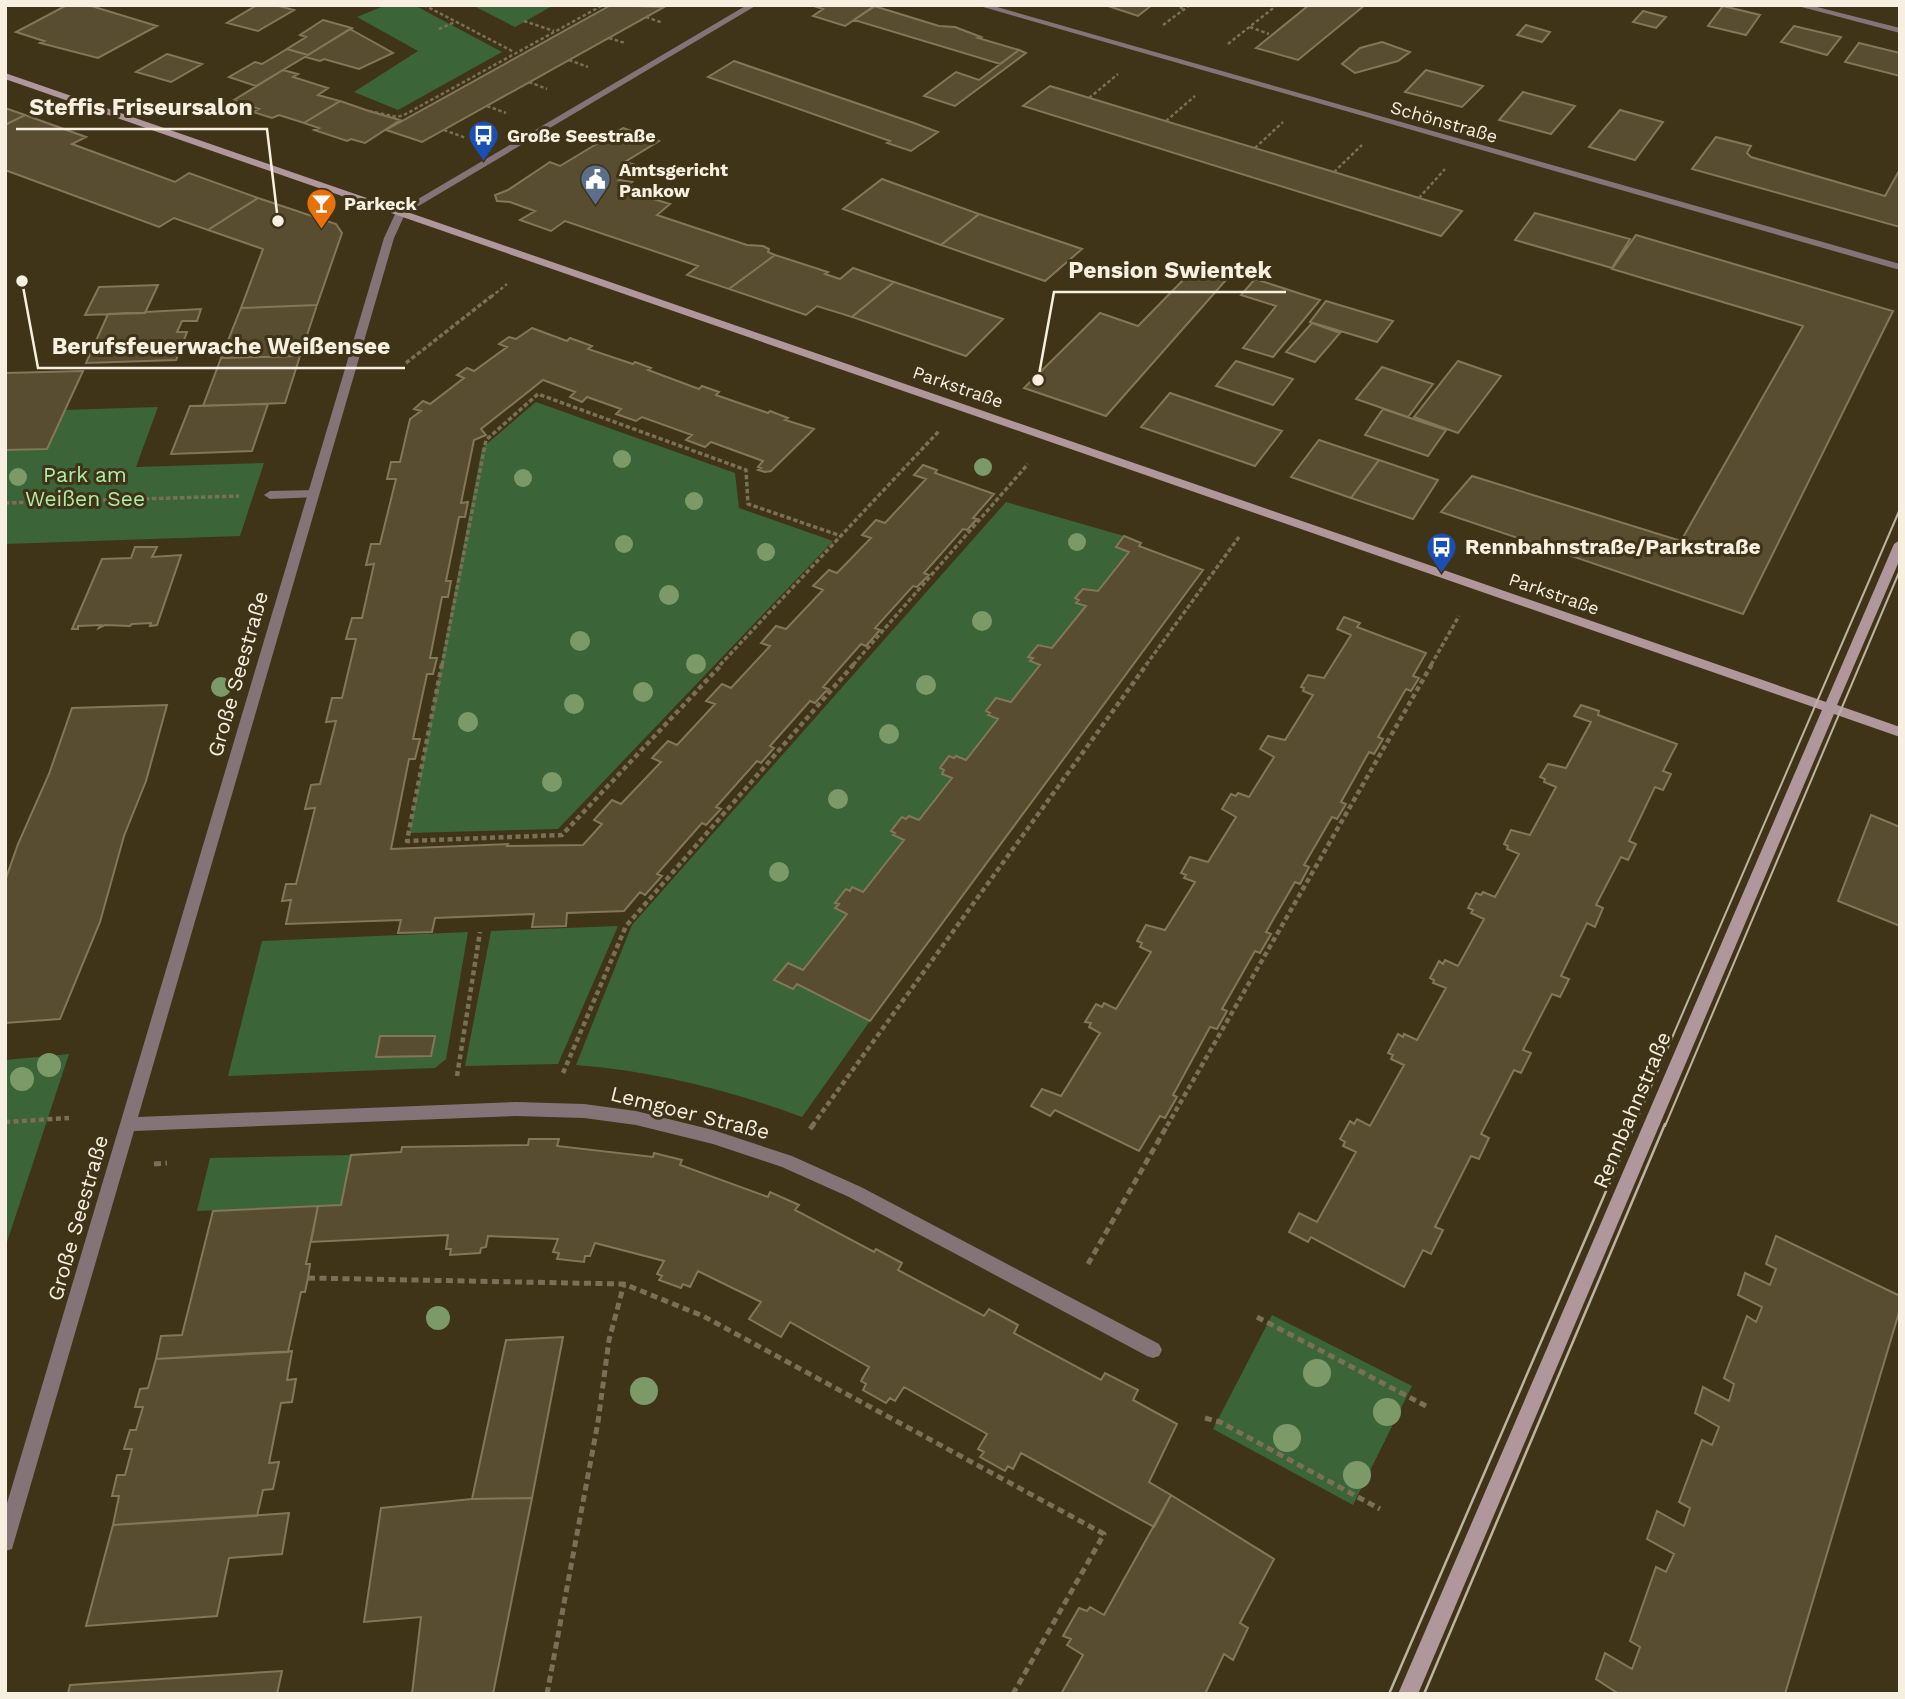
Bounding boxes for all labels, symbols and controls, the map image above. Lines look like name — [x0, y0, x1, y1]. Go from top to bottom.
callout: Steffis Friseursalon — [16, 85, 267, 129]
text: Steffis Friseursalon — [29, 94, 253, 121]
street label: Schönstraße — [1388, 96, 1500, 147]
bus stop icon: Große Seestraße — [467, 119, 501, 163]
place label: Große Seestraße — [507, 125, 656, 146]
place label: Amtsgericht Pankow — [619, 159, 728, 201]
public building icon: Amtsgericht Pankow — [579, 163, 613, 207]
bar icon: Parkeck — [304, 187, 338, 231]
place label: Parkeck — [344, 193, 418, 214]
callout: Pension Swientek — [1054, 248, 1286, 292]
text: Pension Swientek — [1068, 257, 1272, 284]
callout: Berufsfeuerwache Weißensee — [38, 324, 405, 368]
text: Berufsfeuerwache Weißensee — [52, 333, 390, 360]
street label: Parkstraße — [910, 361, 1006, 412]
park label: Park am Weißen See — [25, 462, 145, 511]
bus stop icon: Rennbahnstraße/Parkstraße — [1425, 530, 1459, 574]
place label: Rennbahnstraße/Parkstraße — [1465, 534, 1761, 559]
street label: Parkstraße — [1506, 568, 1602, 619]
street label: Große Seestraße — [202, 588, 273, 760]
street label: Rennbahnstraße — [1587, 1028, 1676, 1192]
street label: Lemgoer Straße — [608, 1081, 772, 1144]
street label: Große Seestraße — [42, 1132, 113, 1304]

